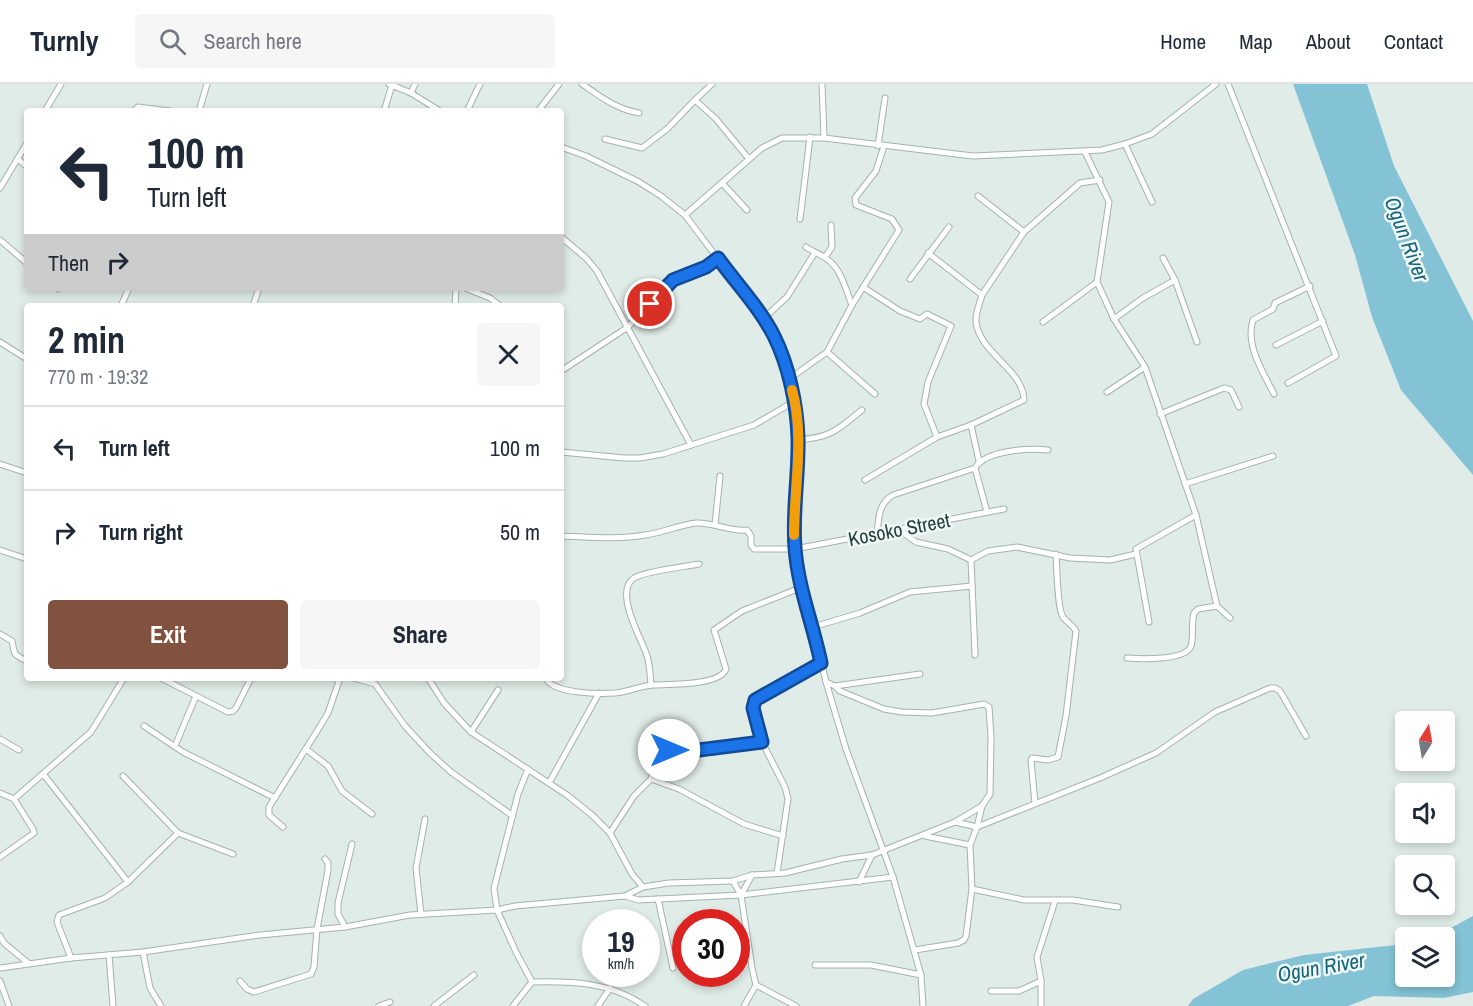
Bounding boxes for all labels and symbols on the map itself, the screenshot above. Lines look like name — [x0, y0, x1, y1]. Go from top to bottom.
water label: Ogun River — [1378, 193, 1437, 286]
pin — [624, 278, 675, 329]
street label: Kosoko Street — [846, 506, 953, 552]
north arrow — [1395, 711, 1455, 771]
position arrow — [637, 718, 701, 782]
speed limit sign: 30 — [672, 909, 750, 987]
water label: Ogun River — [1275, 945, 1368, 989]

